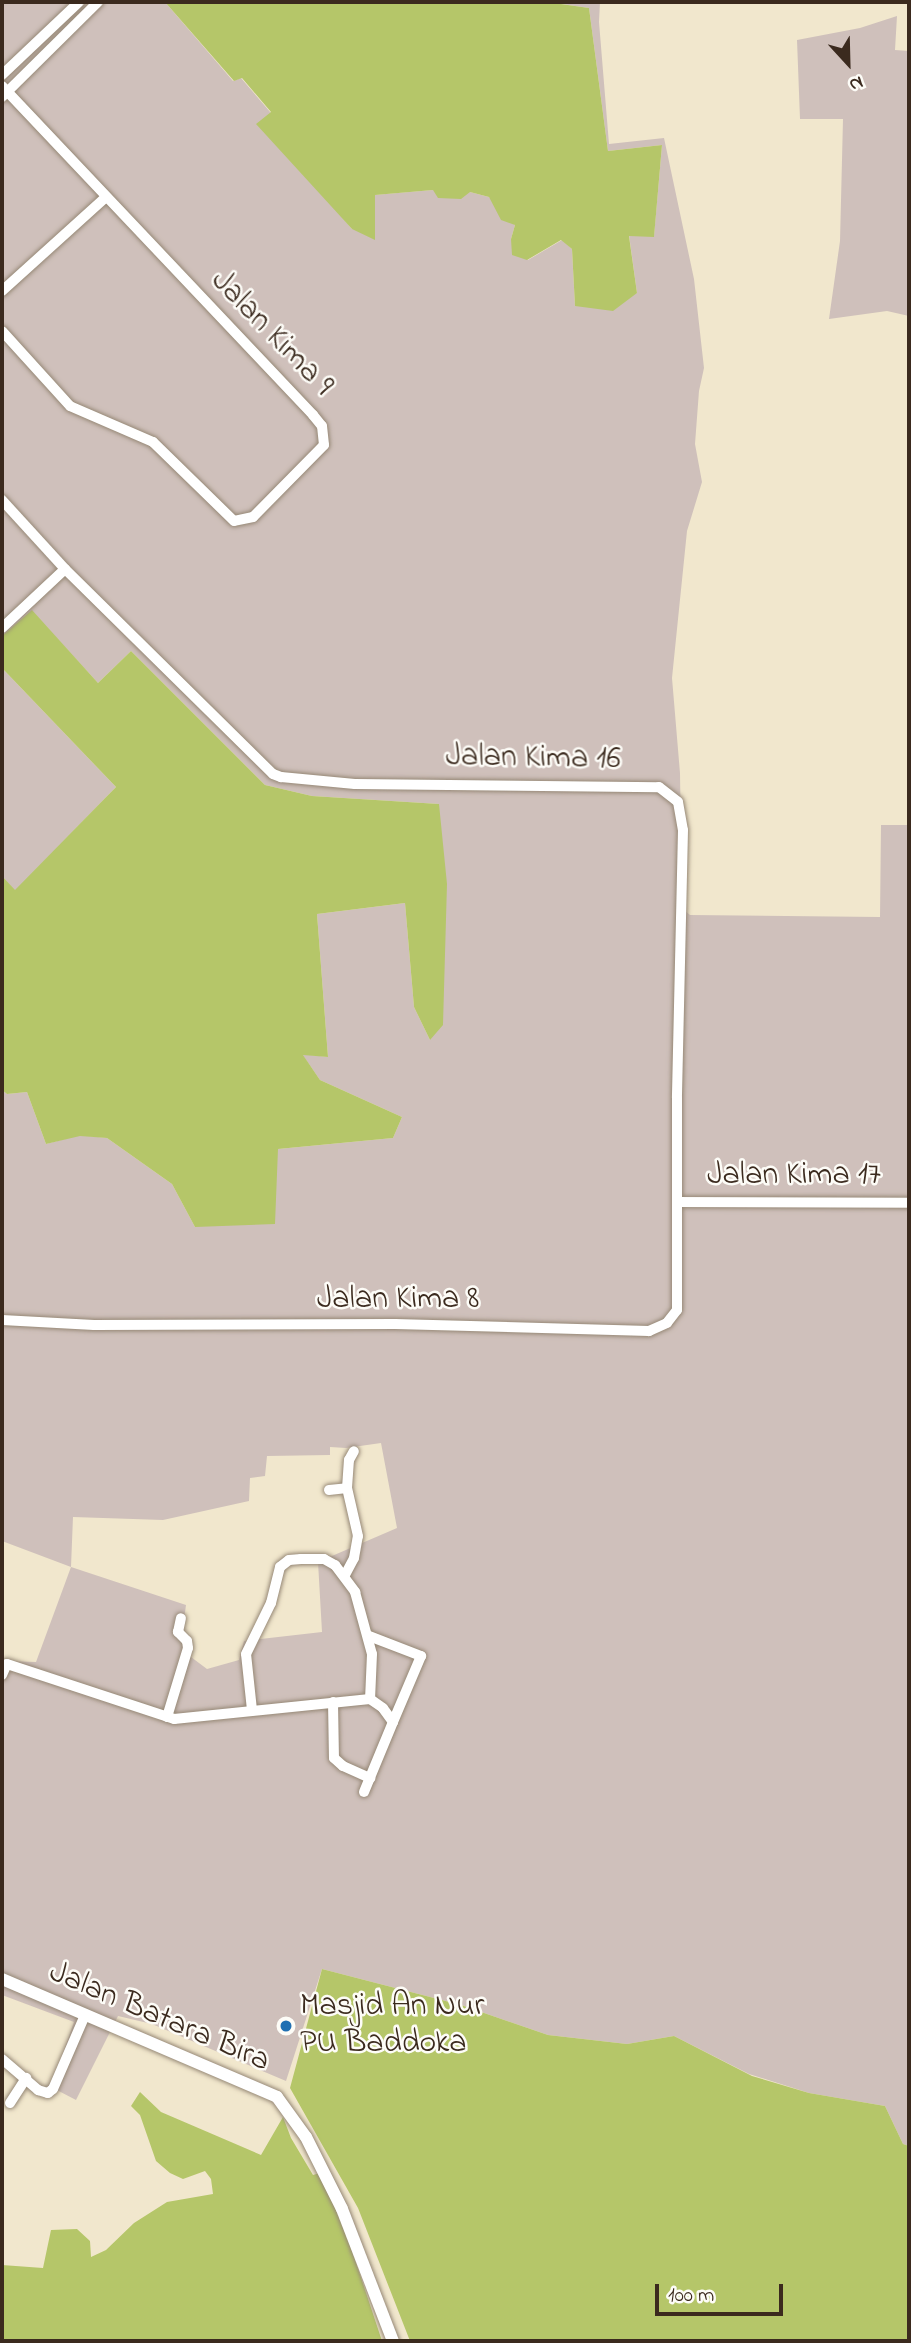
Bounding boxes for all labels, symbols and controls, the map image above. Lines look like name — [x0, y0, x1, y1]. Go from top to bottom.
north arrow — [813, 28, 883, 98]
text: N — [845, 68, 867, 98]
street label: Jalan Kima 9 — [201, 263, 341, 405]
street label: Jalan Kima 16 — [445, 738, 621, 780]
street label: Jalan Kima 17 — [707, 1157, 881, 1195]
street label: Jalan Kima 8 — [317, 1281, 479, 1319]
street label: Jalan Batara Bira — [43, 1954, 275, 2082]
place label: Masjid An Nur PU Baddoka — [300, 1989, 484, 2064]
marker: Masjid An Nur PU Baddoka — [278, 2018, 294, 2034]
scale bar — [659, 2270, 787, 2314]
text: 100 m — [668, 2281, 714, 2311]

